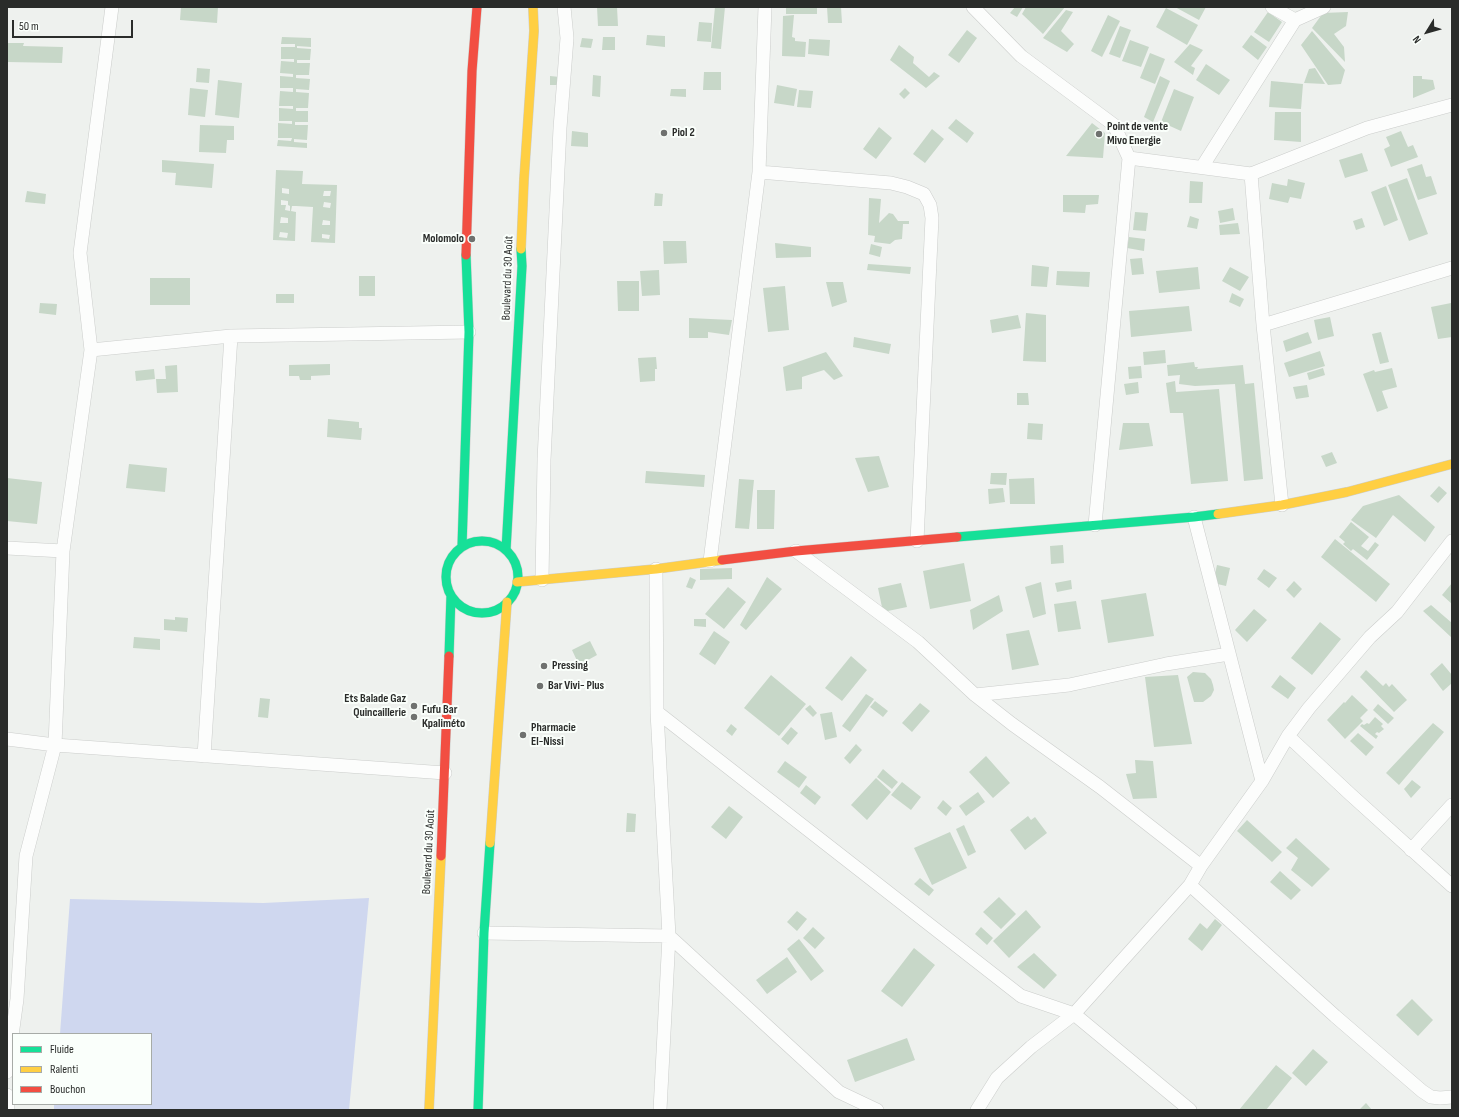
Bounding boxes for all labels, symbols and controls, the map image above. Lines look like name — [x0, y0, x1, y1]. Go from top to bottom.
scale bar — [14, 12, 135, 38]
north arrow — [1407, 12, 1447, 52]
text: 50 m — [19, 19, 39, 34]
text: N — [1410, 33, 1424, 46]
place label: Point de vente Mivo Energie — [1107, 120, 1168, 148]
place label: Piol 2 — [672, 126, 695, 140]
marker: Piol 2 — [659, 128, 669, 138]
marker: Point de vente Mivo Energie — [1094, 129, 1104, 139]
place label: Molomolo — [423, 232, 464, 246]
marker: Molomolo — [467, 234, 477, 244]
street label: Boulevard du 30 Août — [499, 235, 517, 321]
place label: Pressing — [552, 659, 588, 673]
marker: Pressing — [539, 661, 549, 671]
place label: Bar Vivi- Plus — [548, 679, 604, 693]
marker: Bar Vivi- Plus — [535, 681, 545, 691]
place label: Ets Balade Gaz Quincaillerie — [344, 692, 406, 720]
marker: Ets Balade Gaz Quincaillerie — [409, 701, 419, 711]
place label: Fufu Bar Kpaliméto — [422, 703, 465, 731]
marker: Fufu Bar Kpaliméto — [409, 712, 419, 722]
place label: Pharmacie El-Nissi — [531, 721, 576, 749]
marker: Pharmacie El-Nissi — [518, 730, 528, 740]
street label: Boulevard du 30 Août — [420, 809, 438, 895]
legend — [12, 1033, 152, 1105]
text: Fluide — [50, 1042, 74, 1057]
text: Ralenti — [50, 1062, 78, 1077]
text: Bouchon — [50, 1082, 85, 1097]

